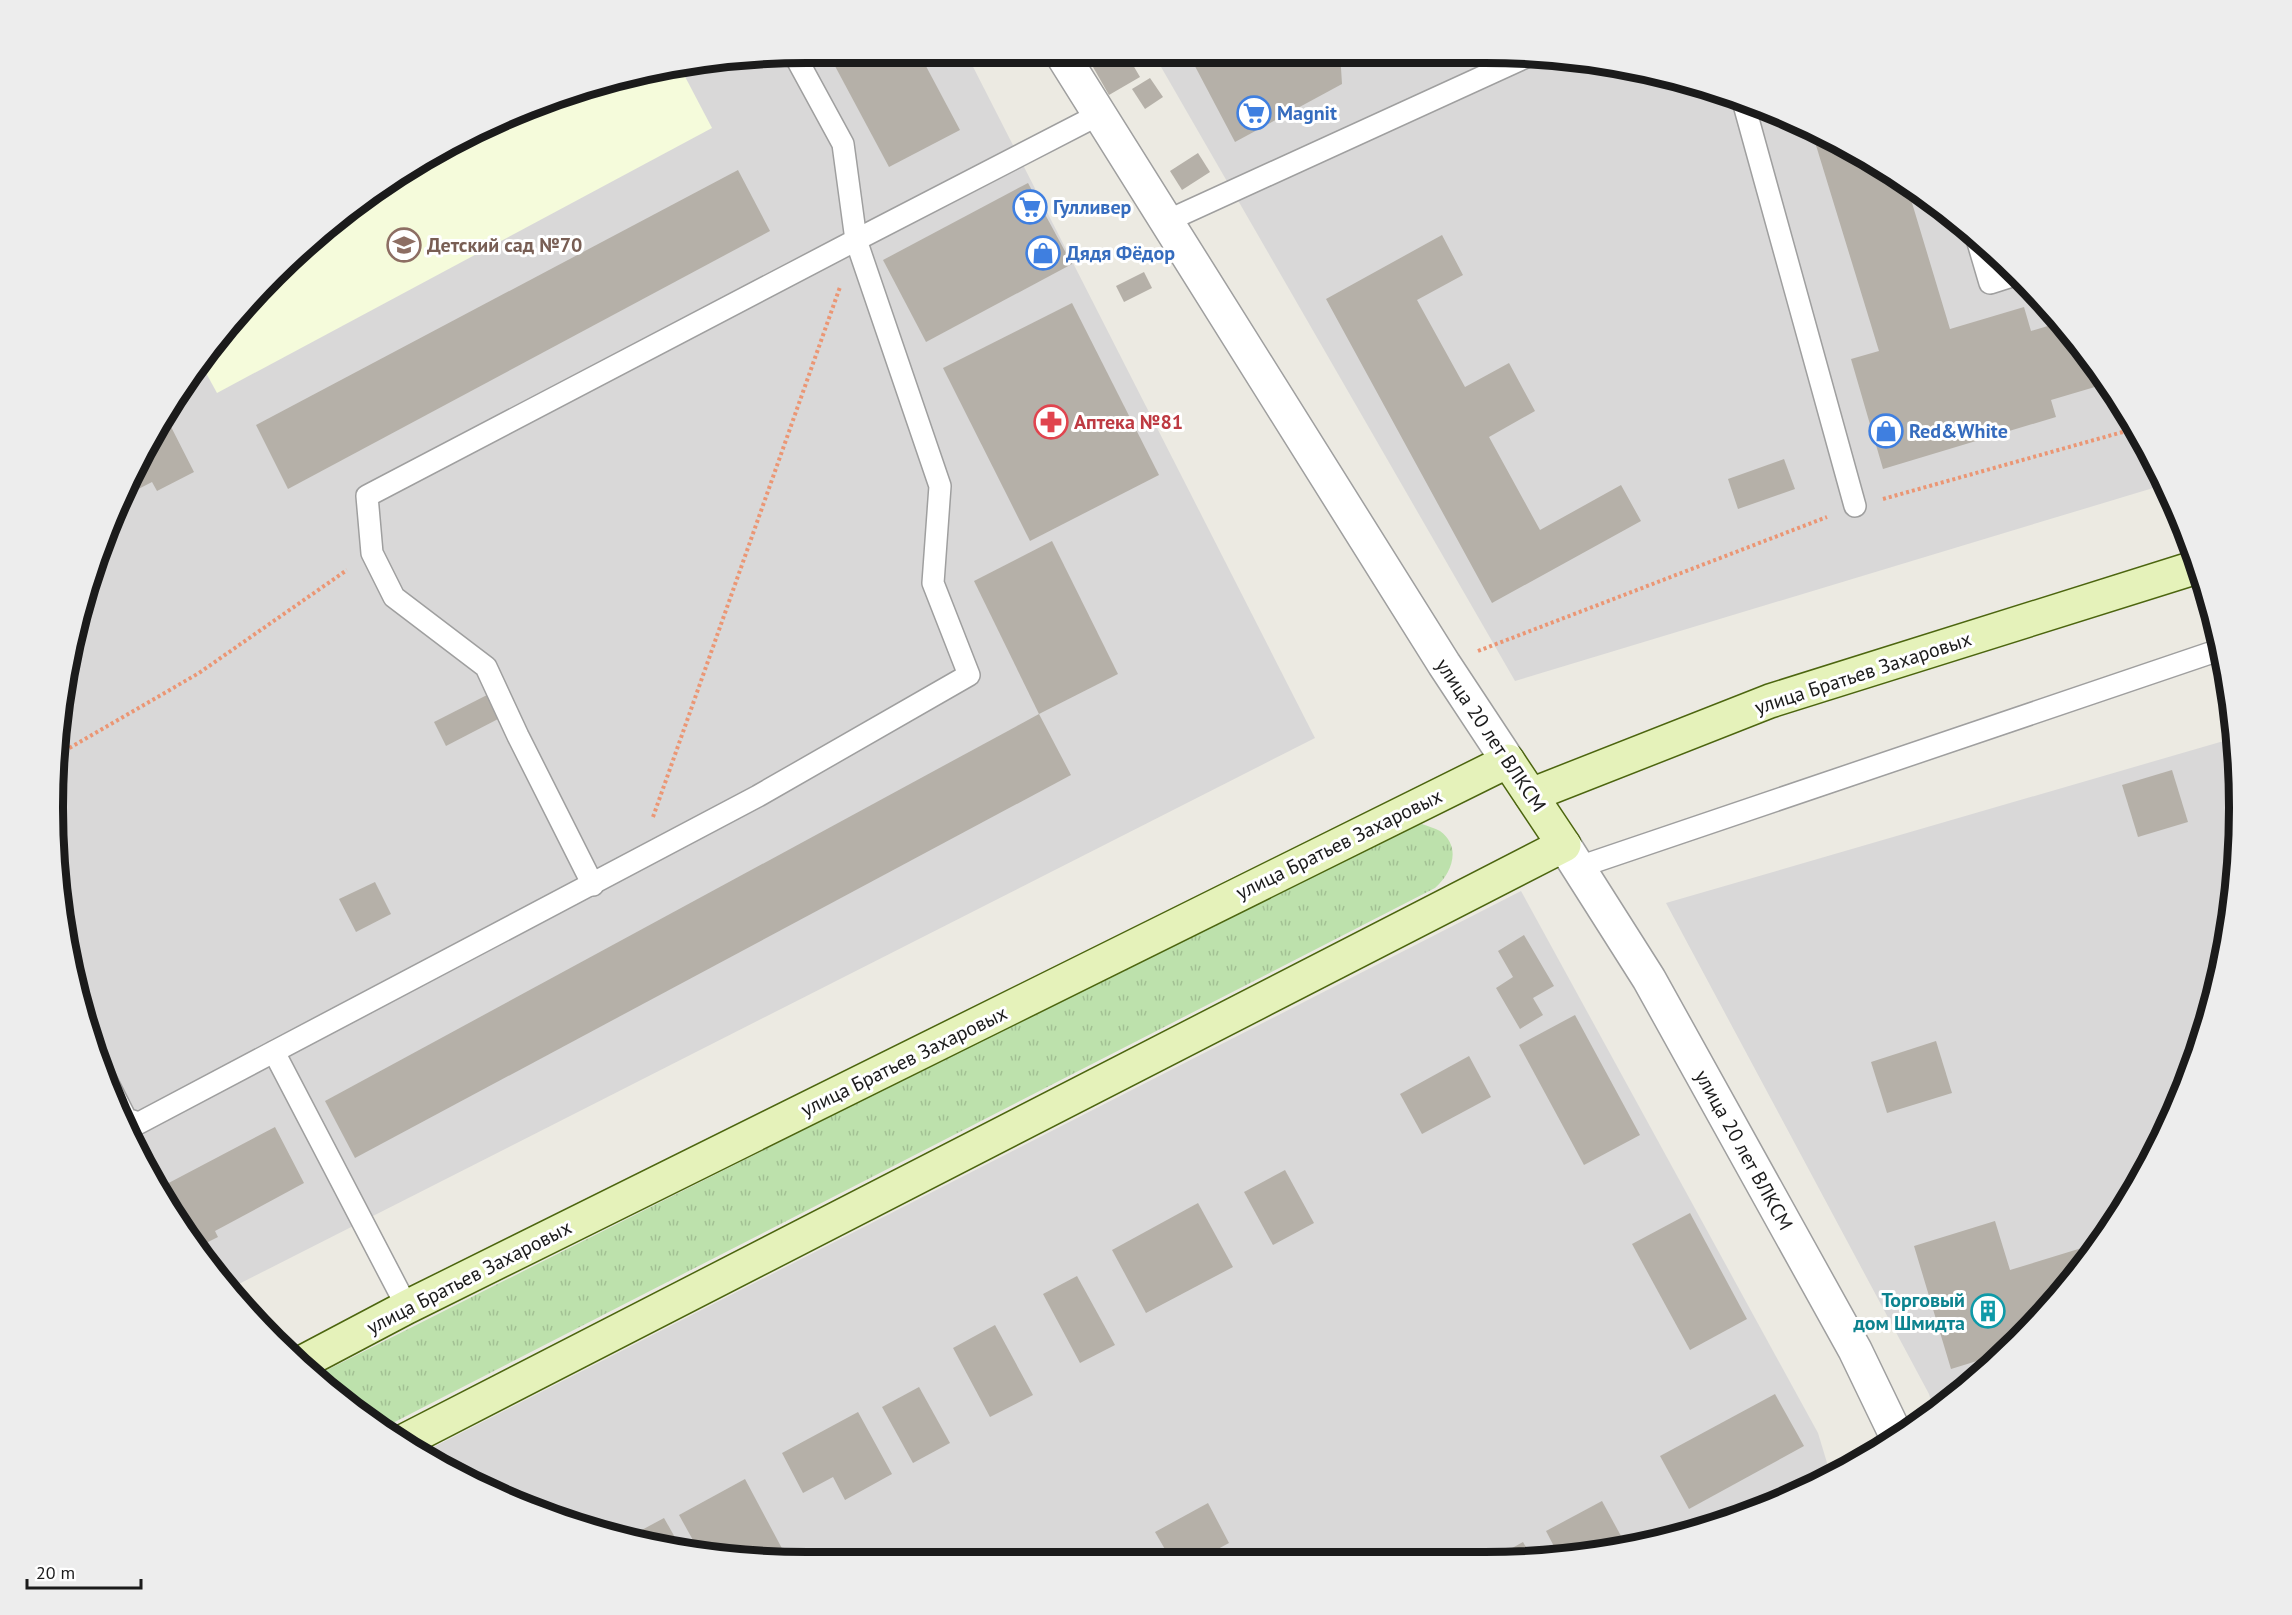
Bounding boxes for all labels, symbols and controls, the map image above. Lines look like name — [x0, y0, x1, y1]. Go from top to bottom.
supermarket icon: Magnit — [1236, 95, 1272, 131]
place label: Magnit — [1277, 100, 1337, 126]
supermarket icon: Гулливер — [1012, 189, 1048, 225]
place label: Гулливер — [1053, 194, 1132, 220]
school or university icon: Детский сад №70 — [386, 227, 422, 263]
place label: Детский сад №70 — [427, 232, 582, 258]
shop icon: Дядя Фёдор — [1025, 235, 1061, 271]
place label: Дядя Фёдор — [1066, 240, 1175, 266]
pharmacy icon: Аптека №81 — [1033, 404, 1069, 440]
place label: Аптека №81 — [1074, 409, 1183, 435]
shop icon: Red&White — [1868, 413, 1904, 449]
place label: Red&White — [1909, 418, 2008, 444]
street label: улица Братьев Захаровых — [1751, 626, 1975, 720]
street label: улица 20 лет ВЛКСМ — [1430, 653, 1552, 817]
street label: улица Братьев Захаровых — [1232, 783, 1446, 905]
street label: улица Братьев Захаровых — [797, 1000, 1011, 1122]
street label: улица 20 лет ВЛКСМ — [1689, 1065, 1799, 1235]
street label: улица Братьев Захаровых — [362, 1214, 576, 1340]
place label: Торговый дом Шмидта — [1852, 1287, 1965, 1336]
building icon: Торговый дом Шмидта — [1970, 1293, 2006, 1329]
scale bar — [27, 1552, 141, 1590]
text: 20 m — [36, 1561, 75, 1584]

